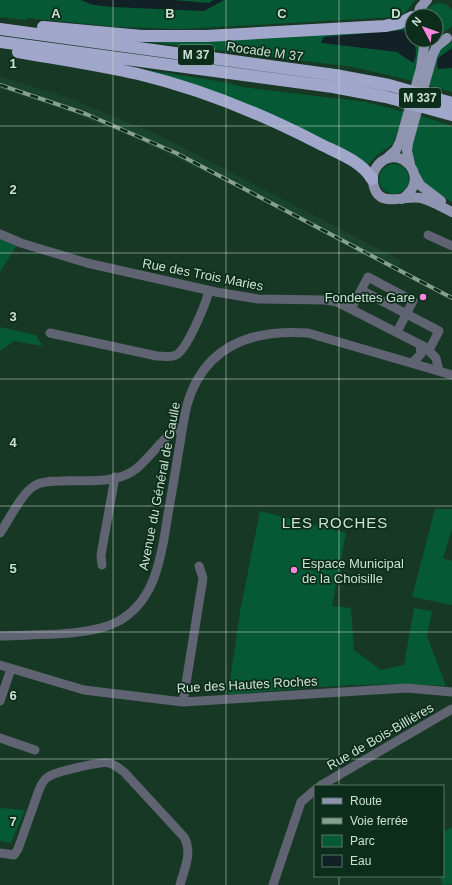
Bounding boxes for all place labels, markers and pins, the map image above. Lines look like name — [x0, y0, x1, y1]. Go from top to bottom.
place label: Fondettes Gare — [325, 290, 415, 305]
marker: Fondettes Gare — [418, 292, 428, 302]
place label: Espace Municipal de la Choisille — [302, 556, 404, 586]
marker: Espace Municipal de la Choisille — [289, 565, 299, 575]

